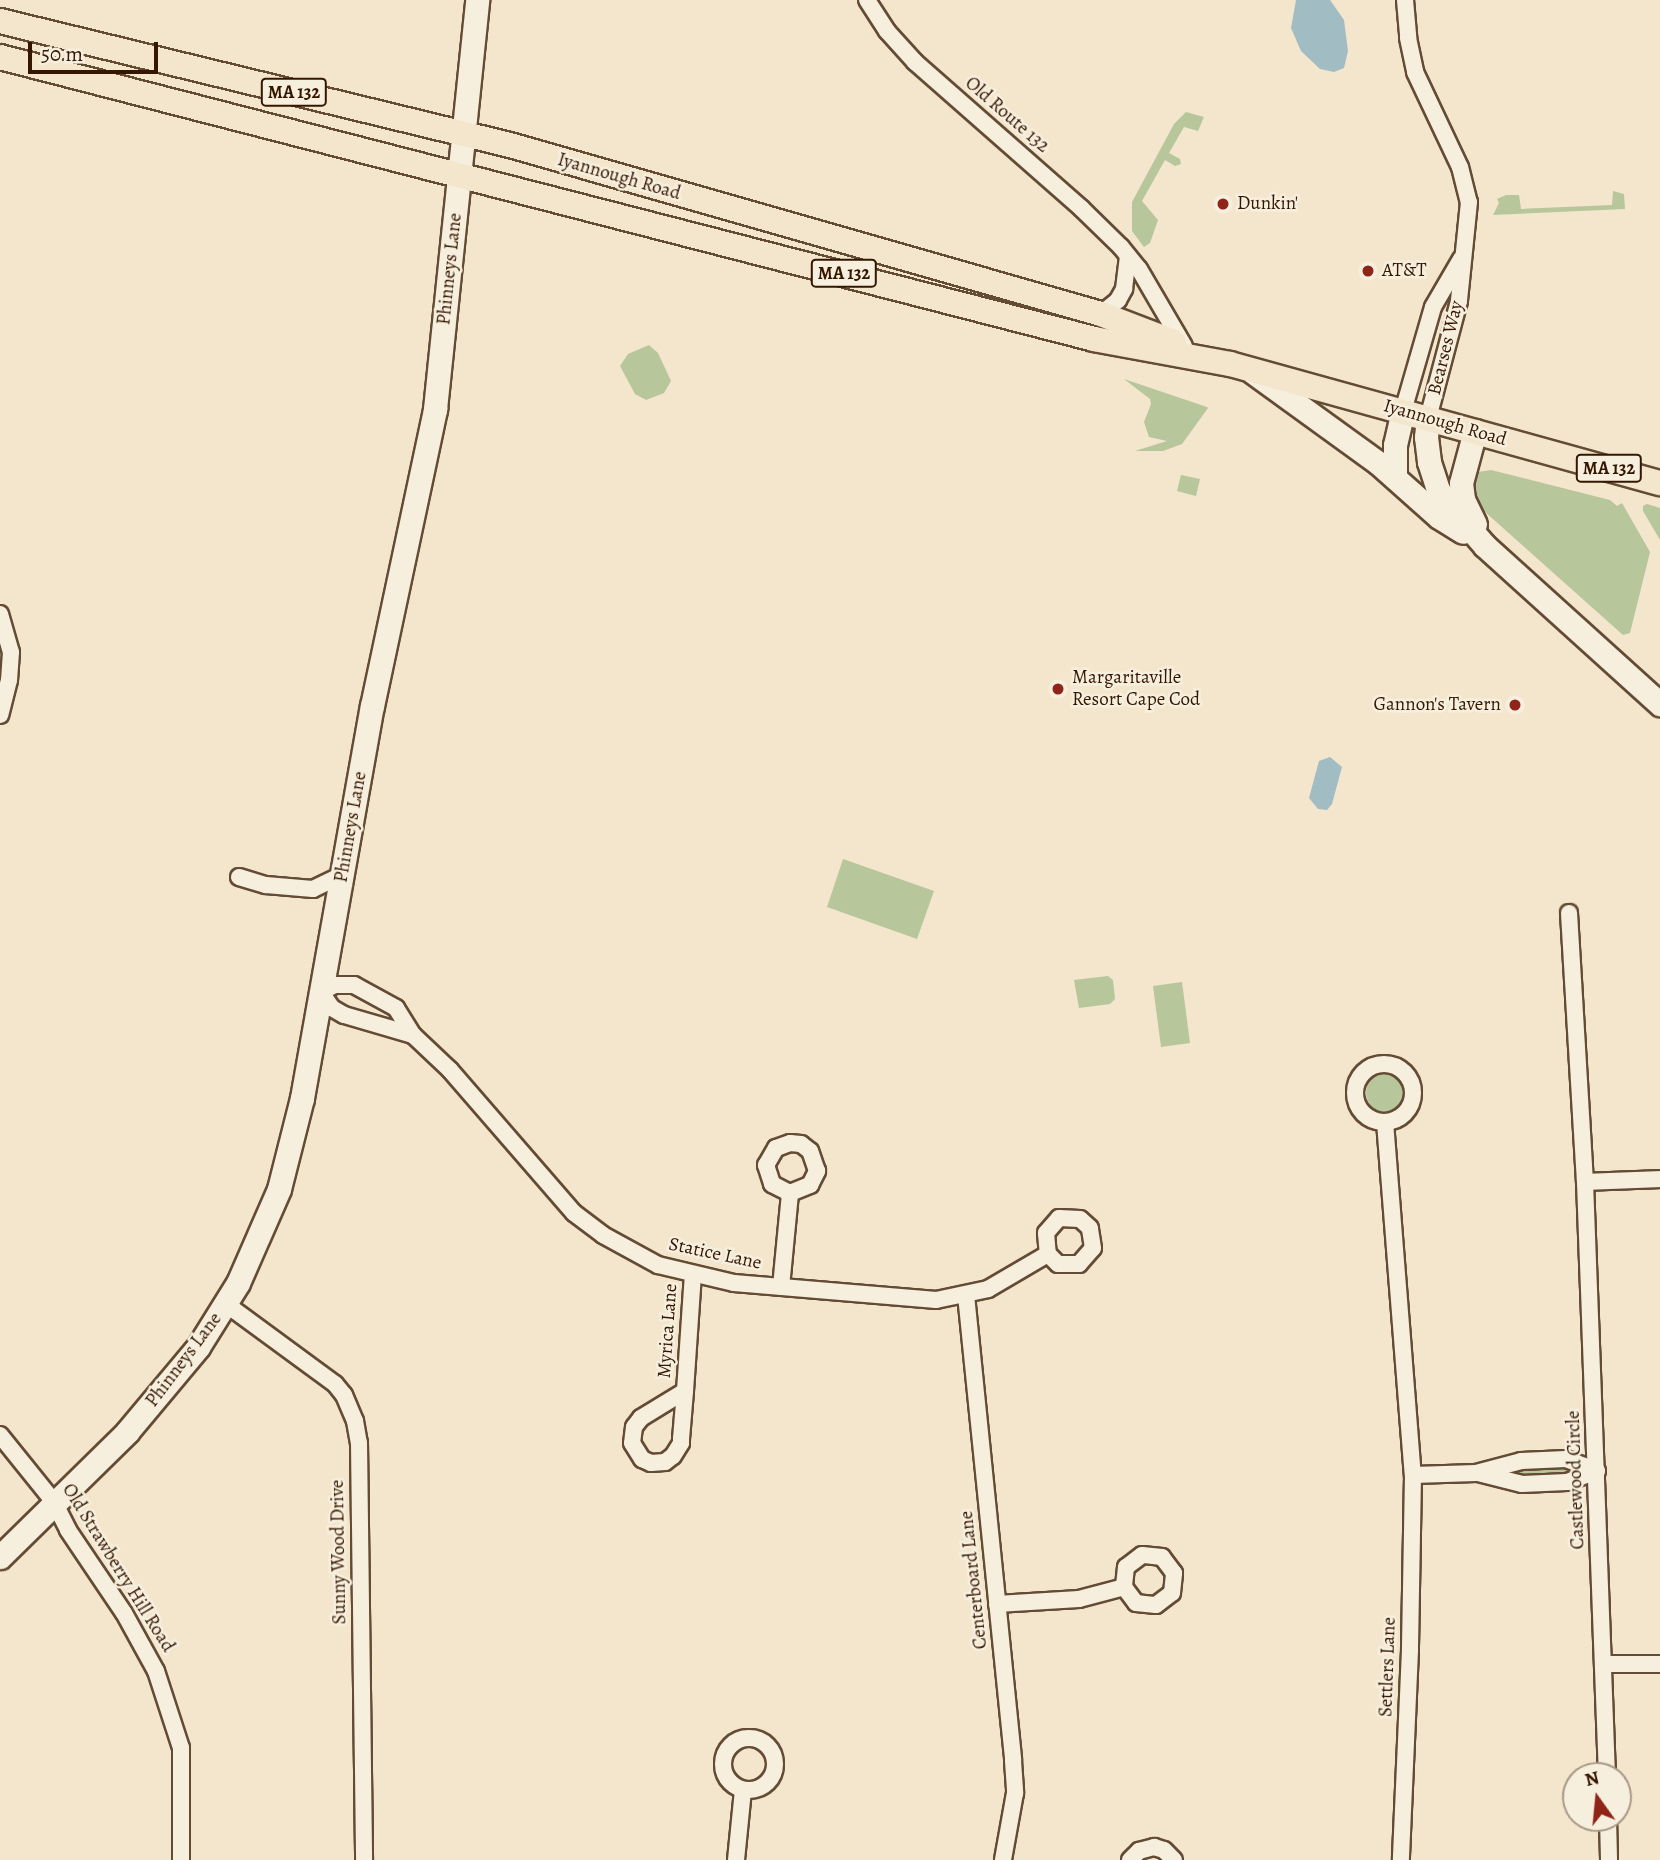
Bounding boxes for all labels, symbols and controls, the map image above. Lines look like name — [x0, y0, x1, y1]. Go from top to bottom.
scale bar — [32, 28, 161, 72]
text: 50 m — [41, 40, 83, 68]
street label: Old Route 132 — [960, 72, 1054, 158]
road number: MA 132 — [261, 78, 327, 106]
street label: Iyannough Road — [555, 149, 683, 205]
place label: Dunkin' — [1237, 193, 1298, 215]
marker: Dunkin' — [1215, 196, 1231, 212]
street label: Phinneys Lane — [433, 212, 467, 326]
road number: MA 132 — [811, 258, 877, 288]
place label: AT&T — [1382, 260, 1427, 282]
marker: AT&T — [1360, 263, 1376, 279]
street label: Bearses Way — [1423, 298, 1469, 398]
street label: Iyannough Road — [1381, 395, 1509, 451]
road number: MA 132 — [1576, 454, 1642, 482]
place label: Margaritaville Resort Cape Cod — [1072, 667, 1200, 711]
marker: Margaritaville Resort Cape Cod — [1050, 681, 1066, 697]
place label: Gannon's Tavern — [1373, 694, 1501, 716]
marker: Gannon's Tavern — [1507, 697, 1523, 713]
street label: Phinneys Lane — [330, 770, 372, 884]
street label: Statice Lane — [667, 1233, 763, 1275]
street label: Myrica Lane — [653, 1283, 683, 1379]
street label: Phinneys Lane — [141, 1308, 227, 1412]
street label: Castlewood Circle — [1562, 1410, 1590, 1550]
street label: Sunny Wood Drive — [326, 1479, 352, 1625]
street label: Old Strawberry Hill Road — [57, 1480, 179, 1656]
street label: Centerboard Lane — [955, 1510, 993, 1650]
street label: Settlers Lane — [1375, 1617, 1401, 1717]
north arrow — [1562, 1762, 1632, 1832]
text: N — [1582, 1764, 1602, 1793]

